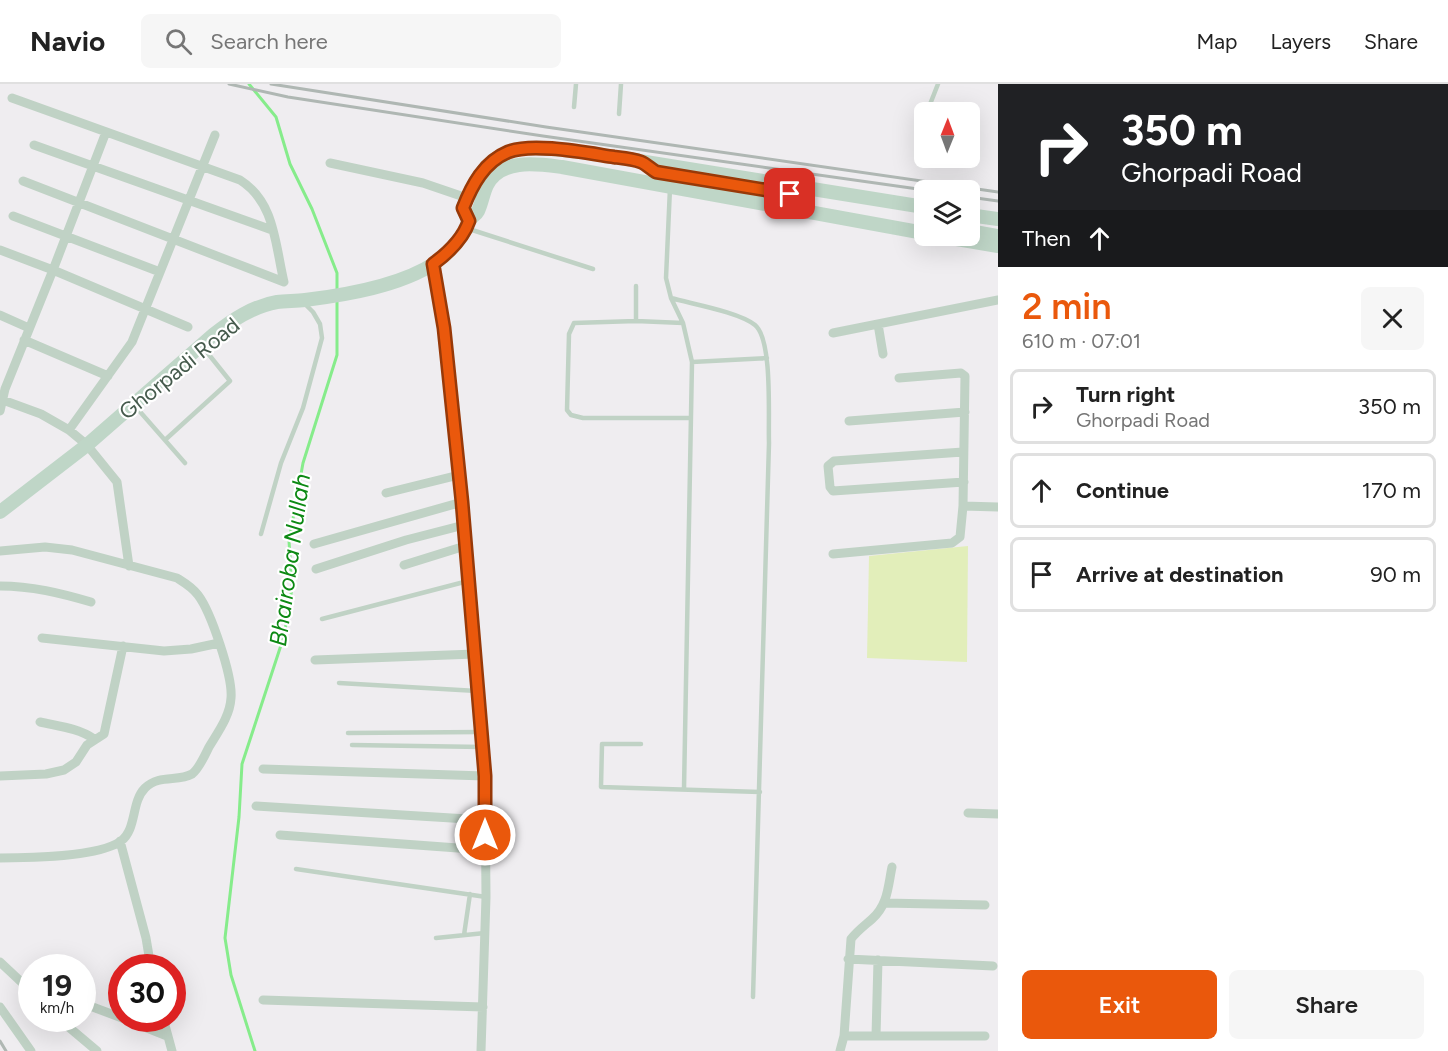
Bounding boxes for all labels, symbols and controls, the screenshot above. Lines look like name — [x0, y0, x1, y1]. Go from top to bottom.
search box — [141, 14, 561, 68]
text: Navio — [30, 24, 105, 58]
icon: search — [162, 25, 195, 58]
text: Search here — [210, 28, 328, 55]
text: Map — [1197, 29, 1237, 54]
text: Layers — [1270, 29, 1331, 54]
text: Share — [1364, 29, 1418, 54]
north arrow — [914, 102, 980, 168]
map controls — [914, 102, 980, 246]
text: 350 m — [1121, 105, 1243, 156]
icon: right — [1022, 108, 1100, 186]
text: Ghorpadi Road — [1121, 156, 1302, 189]
pin — [764, 168, 815, 219]
icon: arrive — [773, 177, 806, 210]
button: layers — [914, 180, 980, 246]
icon: ahead — [1083, 222, 1116, 255]
text: Then — [1022, 225, 1071, 252]
text: 2 min — [1022, 285, 1112, 328]
button: close — [1361, 287, 1424, 350]
street label: Ghorpadi Road — [114, 311, 245, 425]
text: 610 m · 07:01 — [1022, 329, 1141, 353]
text: Turn right — [1076, 381, 1175, 408]
icon: right — [1025, 390, 1058, 423]
text: 350 m — [1358, 393, 1421, 420]
text: Ghorpadi Road — [1076, 408, 1210, 432]
water label: Bhairoba Nullah — [263, 472, 316, 648]
icon: ahead — [1025, 474, 1058, 507]
text: Continue — [1076, 477, 1169, 504]
text: 170 m — [1362, 477, 1421, 504]
icon: arrive — [1025, 558, 1058, 591]
text: Arrive at destination — [1076, 561, 1284, 588]
text: 90 m — [1370, 561, 1421, 588]
position arrow — [453, 803, 517, 867]
speed limit sign: 30 — [108, 954, 186, 1032]
text: 19 — [42, 967, 72, 1004]
button: Exit — [1022, 970, 1217, 1039]
button: Share — [1229, 970, 1424, 1039]
text: km/h — [40, 999, 74, 1017]

